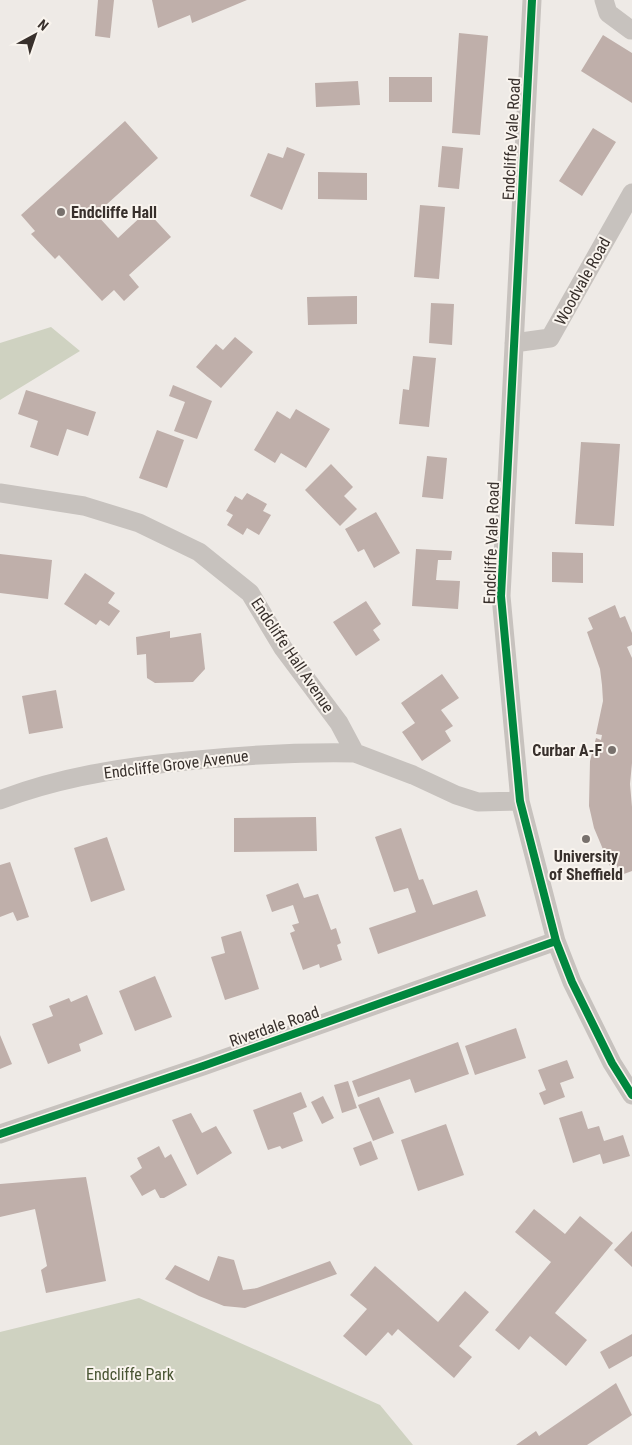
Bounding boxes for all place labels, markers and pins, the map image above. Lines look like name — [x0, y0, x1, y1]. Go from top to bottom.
place label: Endcliffe Hall — [71, 203, 157, 222]
marker: Endcliffe Hall — [55, 206, 67, 218]
place label: Curbar A-F — [532, 741, 602, 760]
marker: Curbar A-F — [606, 744, 618, 756]
marker: University of Sheffield — [580, 833, 592, 845]
place label: University of Sheffield — [549, 847, 623, 884]

